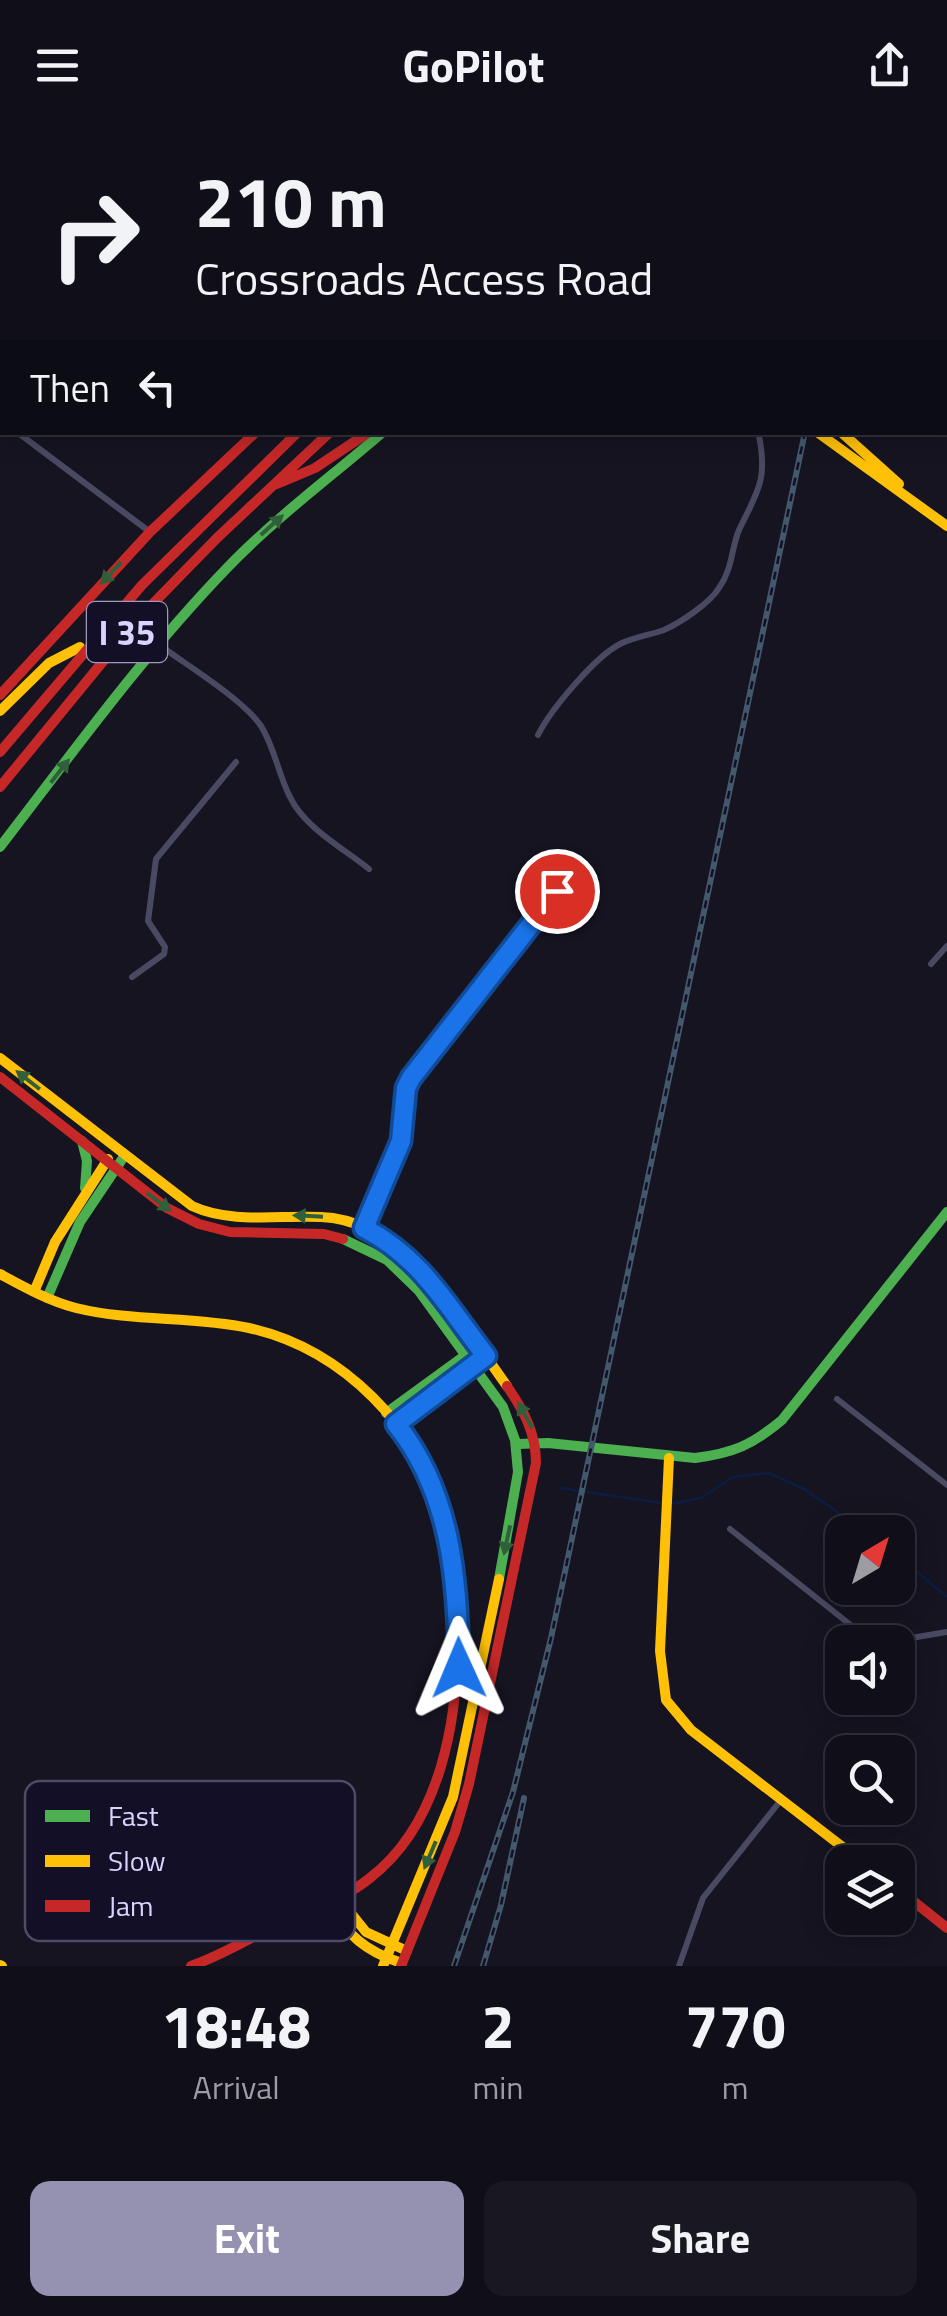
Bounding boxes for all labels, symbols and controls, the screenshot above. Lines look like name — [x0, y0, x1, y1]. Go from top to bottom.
text: GoPilot — [403, 31, 544, 99]
icon: menu — [30, 38, 85, 93]
icon: share — [862, 38, 917, 93]
text: 210 m — [195, 148, 387, 254]
icon: right — [30, 170, 160, 300]
text: Crossroads Access Road — [195, 244, 653, 312]
text: Then — [30, 359, 110, 417]
icon: left — [130, 360, 185, 415]
one-way arrow — [260, 514, 284, 537]
one-way arrow — [100, 561, 123, 585]
road number: I 35 — [87, 602, 167, 662]
one-way arrow — [49, 758, 70, 783]
pin — [515, 849, 600, 934]
icon: arrive — [530, 864, 585, 919]
one-way arrow — [15, 1070, 41, 1091]
one-way arrow — [146, 1191, 172, 1212]
one-way arrow — [292, 1208, 323, 1224]
one-way arrow — [516, 1401, 534, 1429]
north arrow — [825, 1515, 915, 1605]
map controls — [825, 1515, 915, 1935]
one-way arrow — [498, 1525, 514, 1556]
position arrow — [407, 1616, 511, 1720]
button: sound — [825, 1625, 915, 1715]
button: search — [825, 1735, 915, 1825]
legend — [25, 1781, 355, 1941]
text: Fast — [108, 1794, 159, 1837]
text: Slow — [108, 1839, 166, 1882]
one-way arrow — [422, 1840, 438, 1870]
button: layers — [825, 1845, 915, 1935]
text: Jam — [108, 1884, 154, 1927]
text: 18:48 — [161, 1980, 311, 2071]
text: 2 — [481, 1980, 515, 2071]
text: 770 — [685, 1980, 786, 2071]
text: Arrival — [193, 2063, 280, 2111]
text: min — [472, 2063, 523, 2111]
text: m — [722, 2063, 749, 2111]
button: Exit — [30, 2181, 464, 2296]
button: Share — [484, 2181, 917, 2296]

